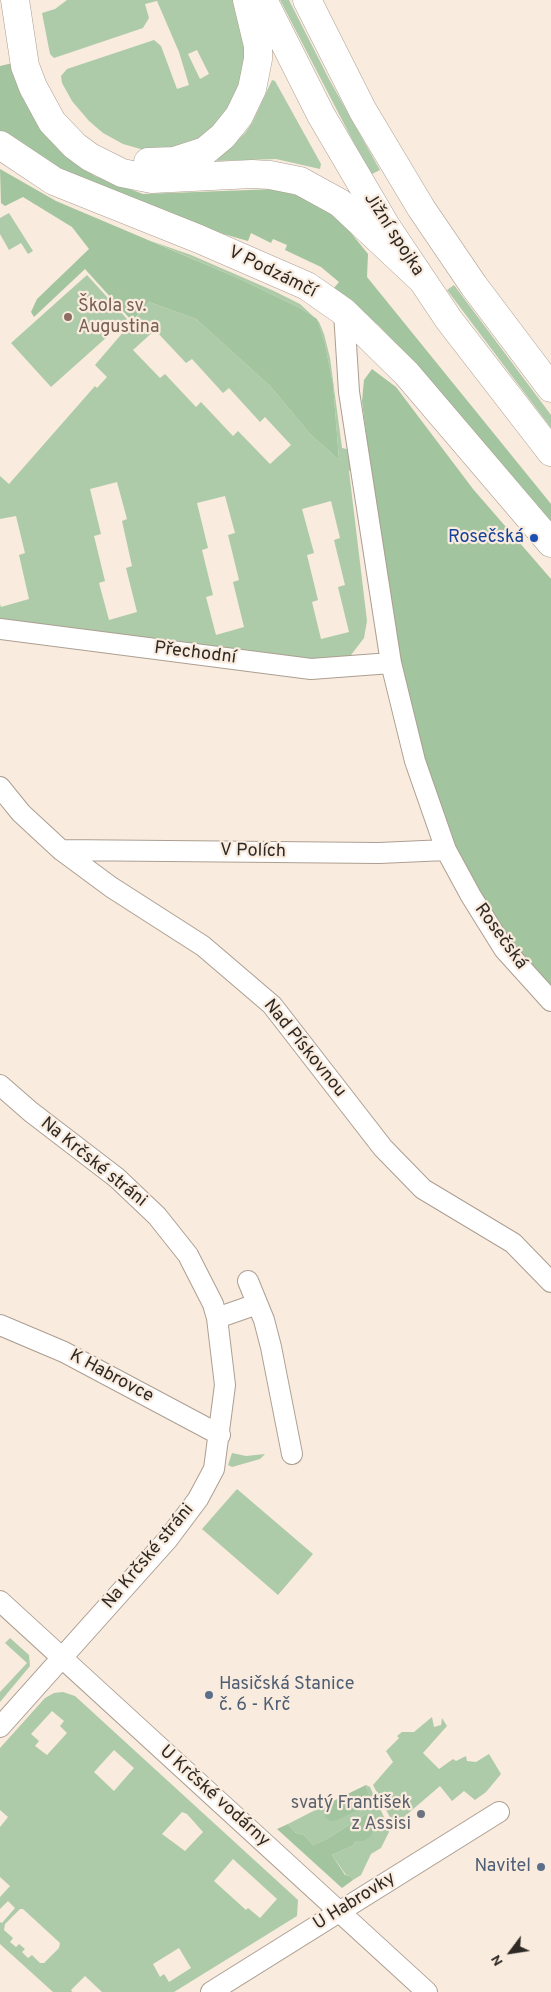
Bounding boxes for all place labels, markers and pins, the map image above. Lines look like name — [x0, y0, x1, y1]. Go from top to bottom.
place label: Škola sv. Augustina — [78, 296, 159, 338]
marker: Škola sv. Augustina — [62, 311, 74, 323]
place label: Rosečská — [448, 527, 524, 549]
marker: Rosečská — [528, 532, 540, 544]
place label: Hasičská Stanice č. 6 - Krč — [219, 1674, 355, 1716]
marker: Hasičská Stanice č. 6 - Krč — [203, 1689, 215, 1701]
place label: svatý František z Assisi — [291, 1793, 411, 1836]
marker: svatý František z Assisi — [415, 1808, 427, 1820]
place label: Navitel — [475, 1856, 531, 1878]
marker: Navitel — [535, 1861, 547, 1873]

